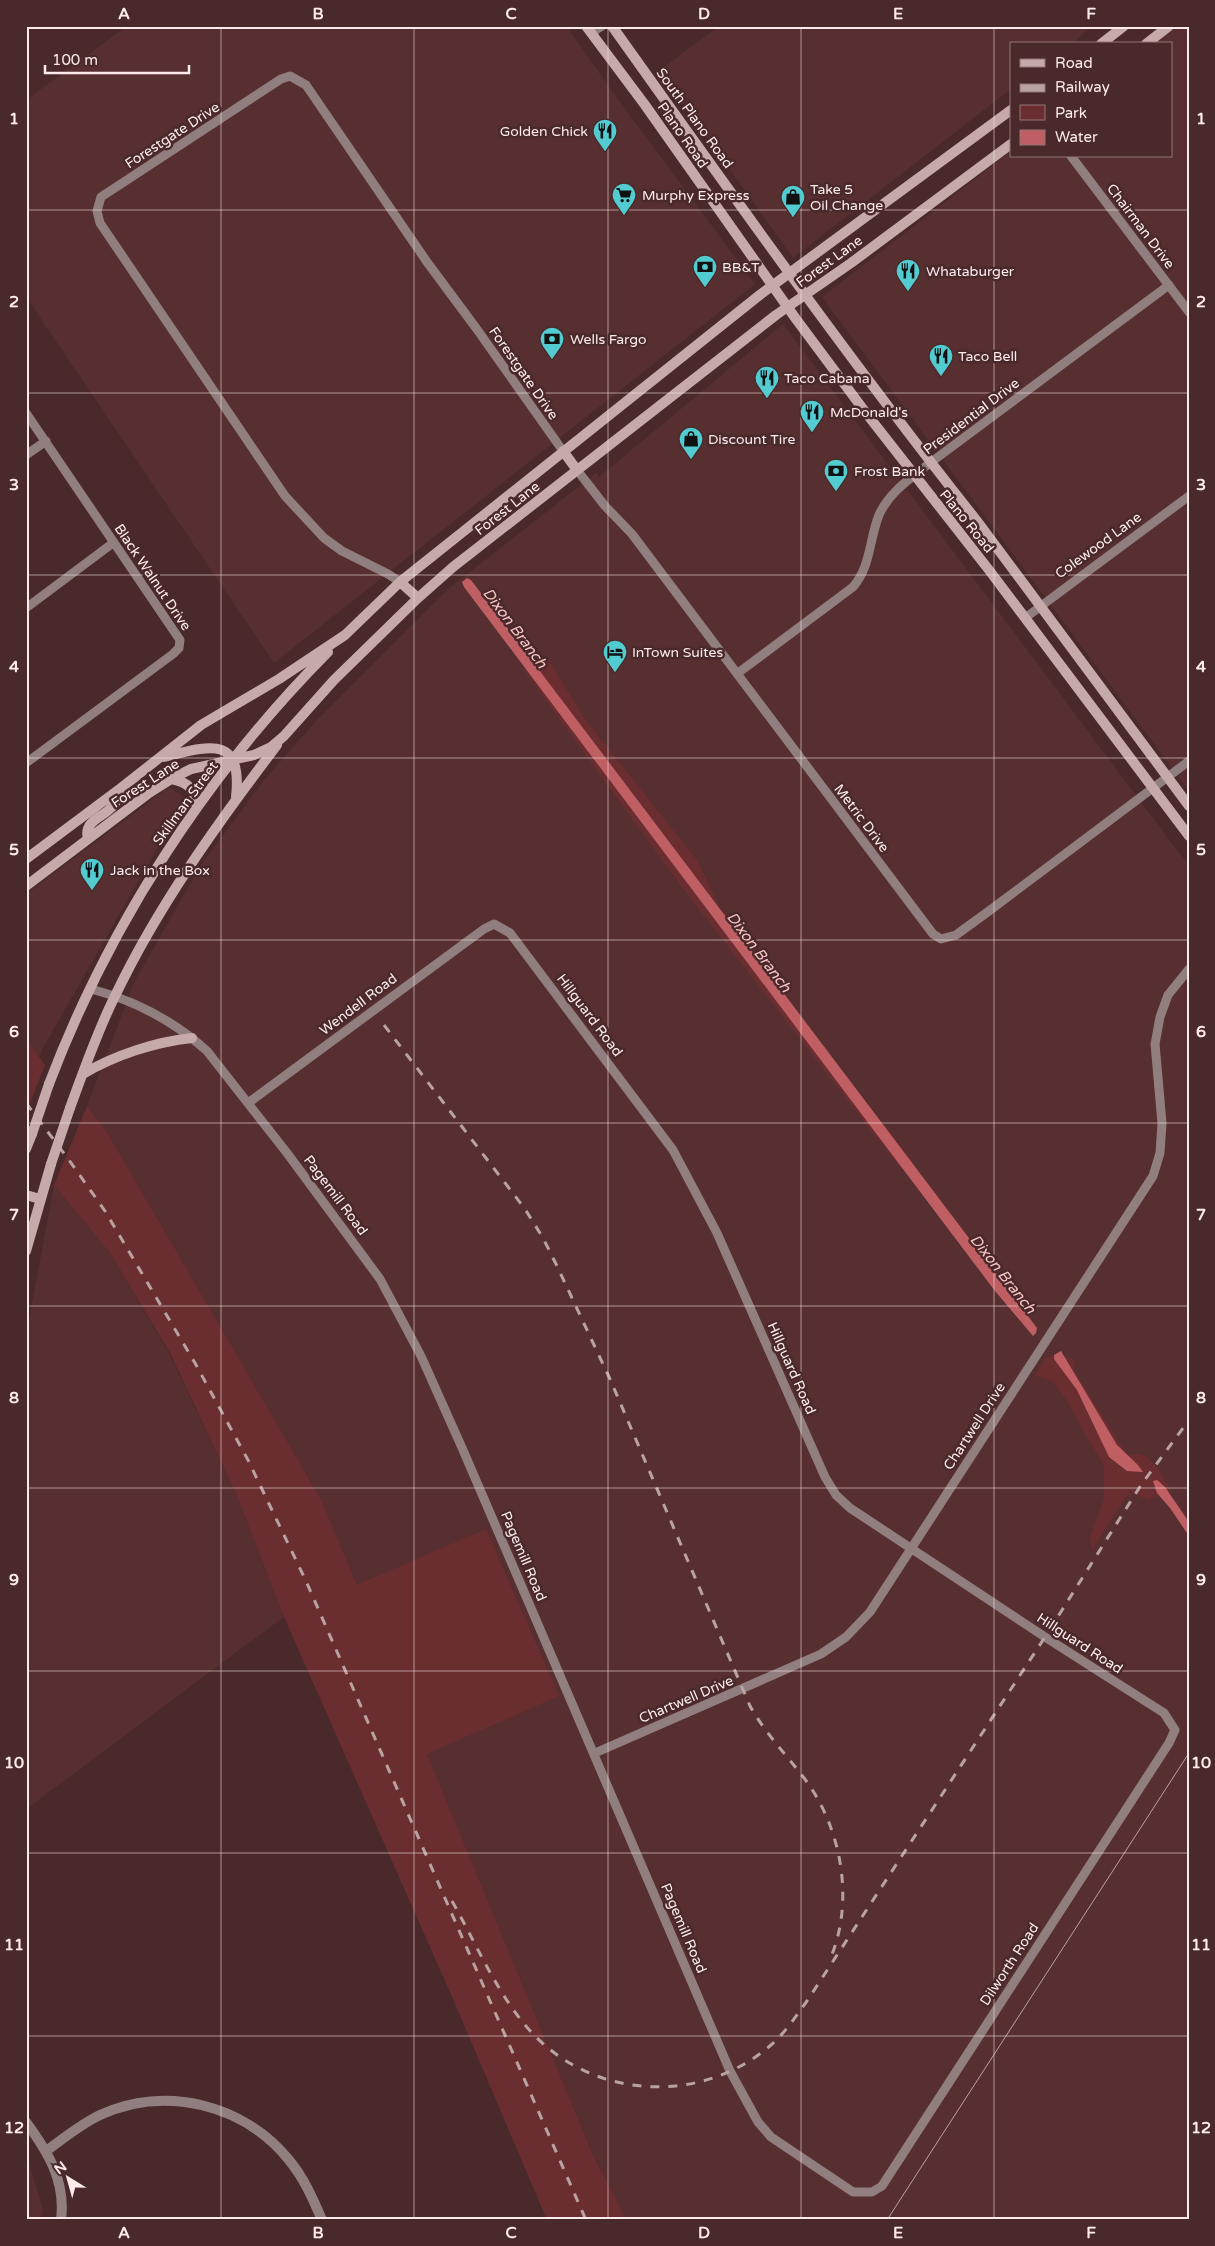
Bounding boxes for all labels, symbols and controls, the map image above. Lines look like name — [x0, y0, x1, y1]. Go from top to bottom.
text: A — [118, 4, 130, 24]
text: B — [312, 4, 324, 24]
text: C — [505, 4, 517, 24]
text: D — [698, 4, 710, 24]
text: E — [893, 4, 903, 24]
text: F — [1086, 4, 1096, 24]
scale bar — [45, 42, 189, 74]
legend — [1010, 42, 1172, 158]
text: 100 m — [52, 51, 98, 69]
text: Road — [1055, 54, 1093, 72]
street label: South Plano Road — [653, 65, 737, 171]
text: Railway — [1055, 78, 1110, 96]
street label: Forestgate Drive — [122, 98, 223, 172]
street label: Plano Road — [654, 99, 712, 171]
text: Park — [1055, 104, 1087, 122]
text: 1 — [9, 109, 19, 129]
text: 1 — [1196, 109, 1206, 129]
restaurant icon: Golden Chick — [592, 118, 618, 152]
place label: Golden Chick — [500, 123, 588, 140]
text: Water — [1055, 128, 1098, 146]
street label: Chairman Drive — [1103, 180, 1178, 272]
place label: Take 5 Oil Change — [810, 181, 883, 214]
supermarket icon: Murphy Express — [611, 182, 637, 216]
shop icon: Take 5 Oil Change — [780, 184, 806, 218]
place label: Murphy Express — [642, 187, 750, 204]
street label: Forest Lane — [793, 232, 866, 291]
bank icon: BB&T — [692, 254, 718, 288]
restaurant icon: Whataburger — [895, 258, 921, 292]
place label: BB&T — [722, 259, 760, 276]
place label: Whataburger — [926, 263, 1015, 280]
text: 2 — [9, 292, 19, 312]
text: 2 — [1196, 292, 1206, 312]
street label: Forestgate Drive — [485, 324, 562, 423]
bank icon: Wells Fargo — [539, 326, 565, 360]
place label: Wells Fargo — [570, 331, 647, 348]
restaurant icon: Taco Bell — [928, 343, 954, 377]
place label: Taco Bell — [958, 348, 1017, 365]
restaurant icon: Taco Cabana — [754, 365, 780, 399]
place label: Taco Cabana — [784, 370, 870, 387]
street label: Presidential Drive — [920, 375, 1023, 458]
restaurant icon: McDonald's — [799, 399, 825, 433]
place label: McDonald's — [830, 404, 908, 421]
shop icon: Discount Tire — [678, 426, 704, 460]
place label: Discount Tire — [708, 431, 795, 448]
bank icon: Frost Bank — [823, 458, 849, 492]
place label: Frost Bank — [854, 463, 926, 480]
text: 3 — [9, 475, 19, 495]
text: 3 — [1196, 475, 1206, 495]
street label: Forest Lane — [472, 478, 543, 539]
street label: Plano Road — [936, 486, 997, 556]
street label: Colewood Lane — [1052, 508, 1145, 582]
street label: Black Walnut Drive — [111, 521, 195, 634]
water label: Dixon Branch — [479, 584, 551, 672]
hotel icon: InTown Suites — [602, 639, 628, 673]
place label: InTown Suites — [632, 644, 723, 661]
text: 4 — [9, 657, 19, 677]
text: 4 — [1196, 657, 1206, 677]
street label: Forest Lane — [108, 755, 182, 812]
street label: Skillman Street — [149, 758, 222, 849]
street label: Metric Drive — [830, 781, 893, 856]
text: 5 — [9, 840, 19, 860]
text: 5 — [1196, 840, 1206, 860]
restaurant icon: Jack in the Box — [79, 857, 105, 891]
place label: Jack in the Box — [110, 862, 210, 879]
water label: Dixon Branch — [723, 908, 795, 996]
street label: Wendell Road — [316, 970, 400, 1039]
street label: Hillguard Road — [553, 971, 626, 1060]
text: 6 — [9, 1022, 19, 1042]
text: 6 — [1196, 1022, 1206, 1042]
street label: Pagemill Road — [300, 1152, 371, 1239]
text: 7 — [9, 1205, 19, 1225]
text: 7 — [1196, 1205, 1206, 1225]
water label: Dixon Branch — [966, 1231, 1040, 1318]
street label: Hillguard Road — [764, 1320, 819, 1417]
street label: Chartwell Drive — [940, 1379, 1009, 1473]
text: 8 — [9, 1388, 19, 1408]
text: 8 — [1196, 1388, 1206, 1408]
street label: Pagemill Road — [497, 1509, 550, 1604]
text: 9 — [9, 1570, 19, 1590]
text: 9 — [1196, 1570, 1206, 1590]
street label: Hillguard Road — [1034, 1609, 1126, 1677]
street label: Chartwell Drive — [636, 1672, 736, 1727]
text: 10 — [4, 1753, 24, 1773]
text: 10 — [1191, 1753, 1211, 1773]
street label: Pagemill Road — [657, 1881, 710, 1976]
street label: Dilworth Road — [976, 1920, 1042, 2009]
text: 11 — [4, 1935, 24, 1955]
text: 11 — [1191, 1935, 1211, 1955]
text: 12 — [4, 2118, 24, 2138]
text: 12 — [1191, 2118, 1211, 2138]
north arrow — [42, 2154, 92, 2204]
text: N — [51, 2158, 70, 2178]
text: A — [118, 2223, 130, 2243]
text: B — [312, 2223, 324, 2243]
text: C — [505, 2223, 517, 2243]
text: D — [698, 2223, 710, 2243]
text: E — [893, 2223, 903, 2243]
text: F — [1086, 2223, 1096, 2243]

